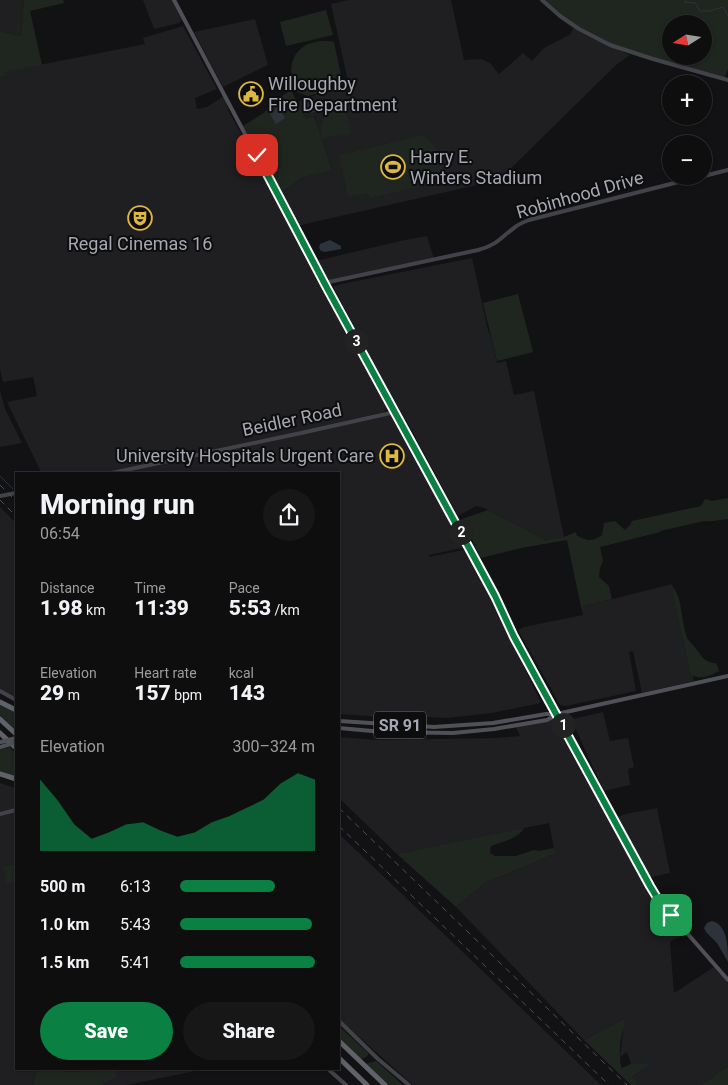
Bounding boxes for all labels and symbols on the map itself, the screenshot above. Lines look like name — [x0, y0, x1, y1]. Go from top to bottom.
north arrow — [662, 15, 712, 65]
place label: Willoughby Fire Department — [268, 73, 397, 115]
public building icon: Willoughby Fire Department — [238, 81, 264, 107]
pin — [236, 134, 278, 176]
place label: Harry E. Winters Stadium — [410, 146, 542, 188]
sports icon: Harry E. Winters Stadium — [380, 154, 406, 180]
street label: Robinhood Drive — [514, 166, 646, 223]
theatre icon: Regal Cinemas 16 — [127, 205, 153, 231]
place label: Regal Cinemas 16 — [68, 233, 212, 254]
pin: 3 — [344, 328, 368, 354]
street label: Beidler Road — [240, 399, 344, 440]
hospital icon: University Hospitals Urgent Care — [379, 443, 405, 469]
place label: University Hospitals Urgent Care — [116, 445, 374, 466]
pin: 2 — [448, 520, 474, 544]
road number: SR 91 — [374, 712, 426, 738]
pin: 1 — [550, 712, 576, 738]
pin — [650, 894, 692, 936]

